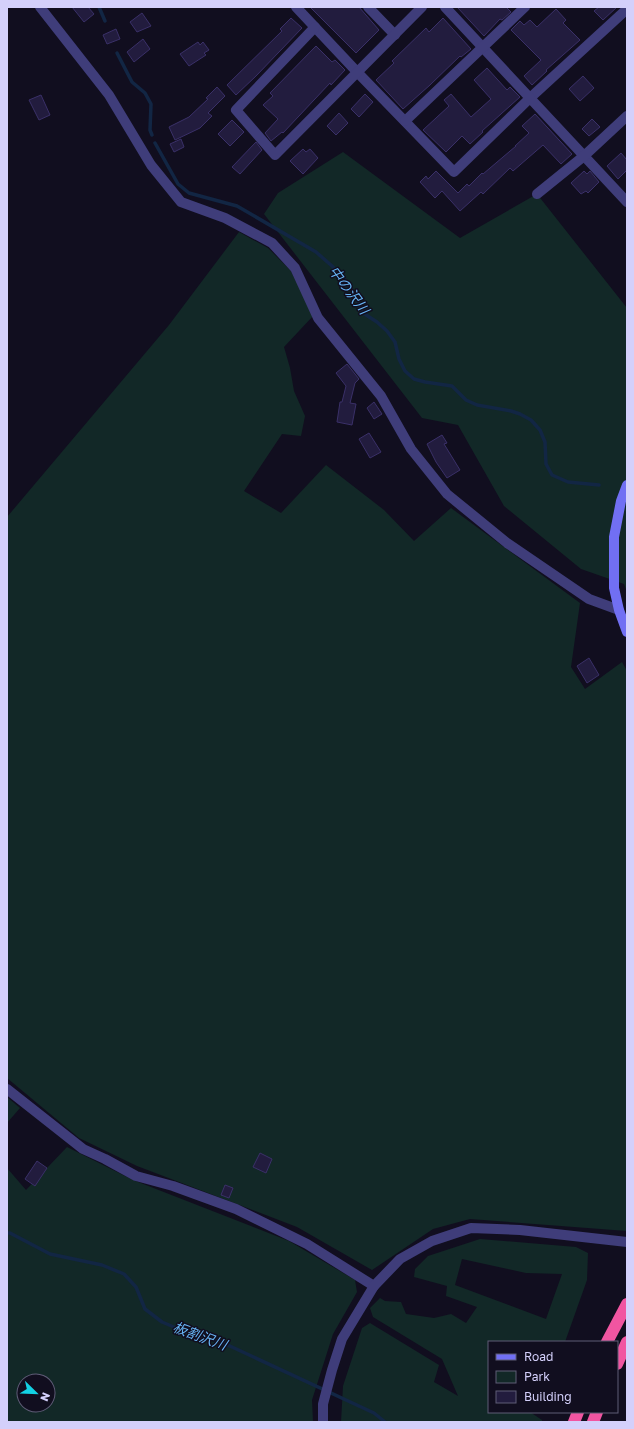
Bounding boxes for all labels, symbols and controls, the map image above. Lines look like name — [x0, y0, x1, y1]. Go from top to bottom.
water label: 中の沢川 — [326, 262, 374, 319]
water label: 板割沢川 — [171, 1318, 231, 1354]
legend — [488, 1341, 618, 1413]
text: Road — [524, 1349, 553, 1364]
text: Park — [524, 1369, 550, 1384]
north arrow — [16, 1373, 56, 1413]
text: Building — [524, 1389, 572, 1404]
text: N — [38, 1391, 53, 1403]

